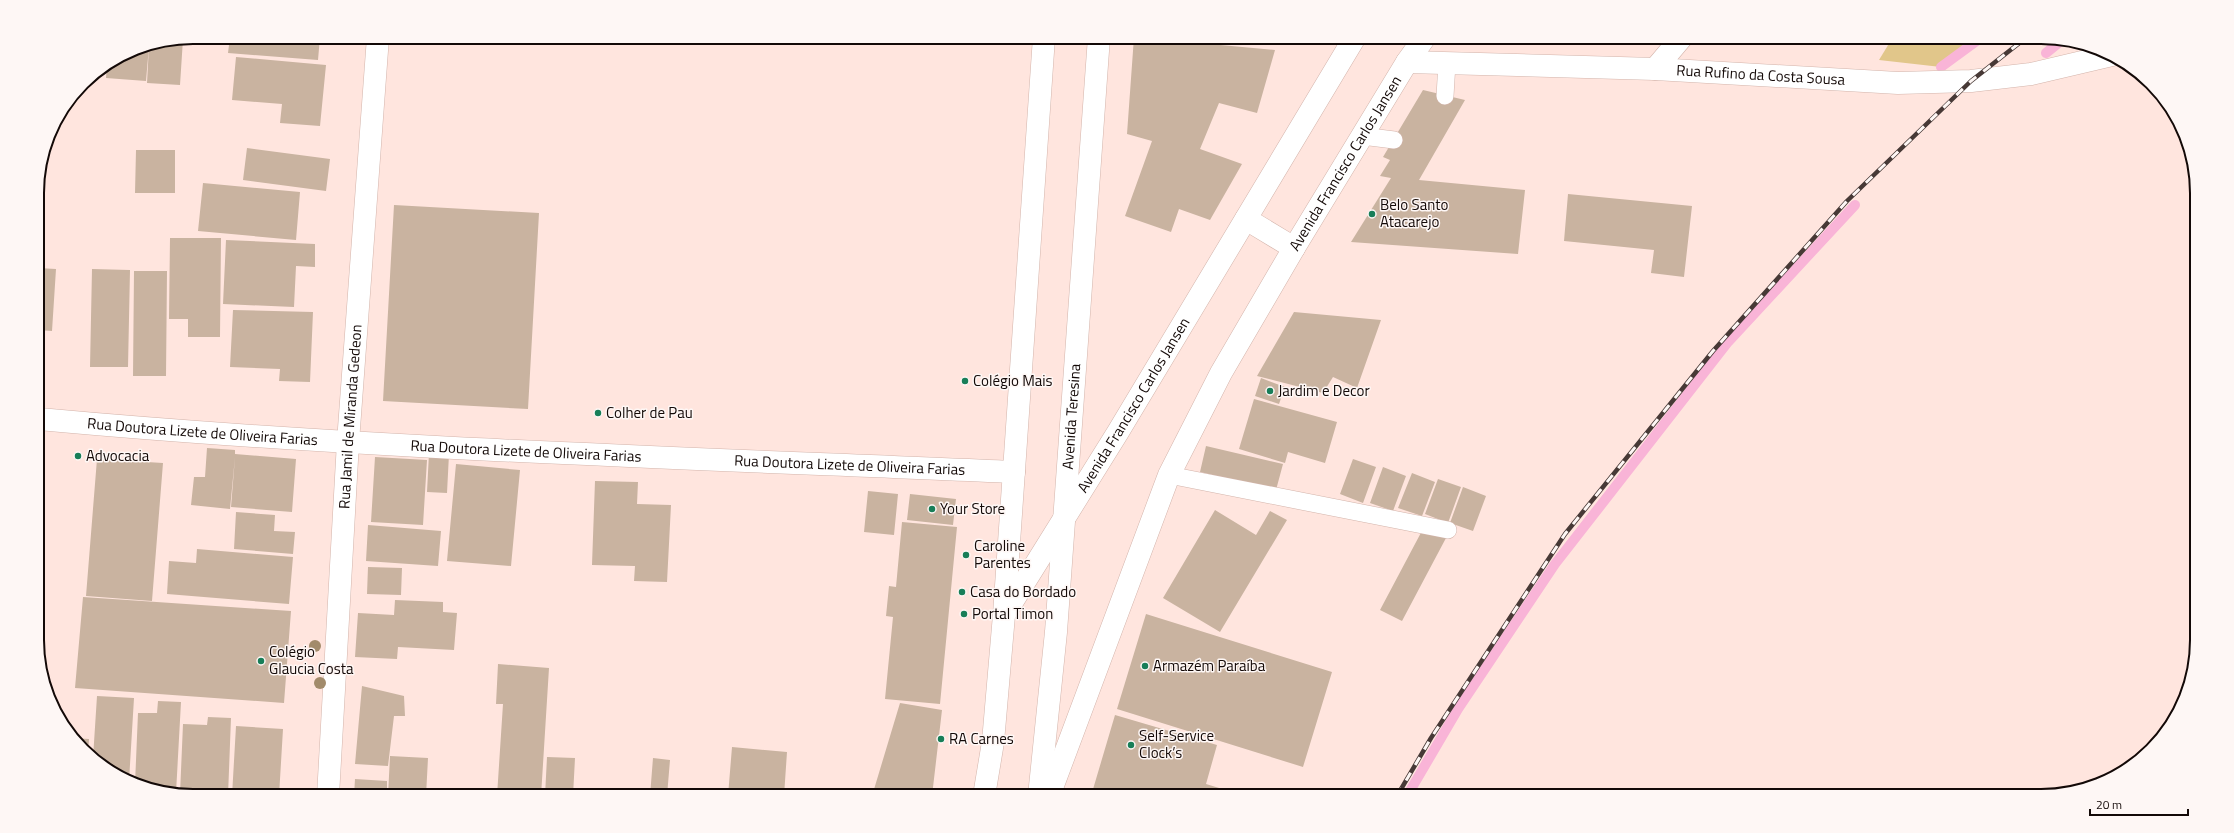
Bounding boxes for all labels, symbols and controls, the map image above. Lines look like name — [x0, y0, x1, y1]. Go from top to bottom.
street label: Rua Rufino da Costa Sousa — [1676, 58, 1846, 91]
street label: Avenida Francisco Carlos Jansen — [1283, 71, 1407, 255]
place label: Belo Santo Atacarejo — [1380, 193, 1448, 233]
marker: Belo Santo Atacarejo — [1367, 209, 1377, 219]
street label: Avenida Francisco Carlos Jansen — [1071, 313, 1195, 497]
street label: Rua Jamil de Miranda Gedeon — [332, 323, 368, 510]
street label: Avenida Teresina — [1056, 362, 1086, 470]
place label: Colégio Mais — [973, 369, 1053, 392]
marker: Colégio Mais — [960, 376, 970, 386]
place label: Jardim e Decor — [1278, 379, 1370, 402]
marker: Jardim e Decor — [1265, 386, 1275, 396]
place label: Colher de Pau — [606, 401, 693, 424]
marker: Colher de Pau — [593, 408, 603, 418]
street label: Rua Doutora Lizete de Oliveira Farias — [86, 411, 319, 451]
street label: Rua Doutora Lizete de Oliveira Farias — [410, 434, 642, 468]
place label: Advocacia — [86, 444, 150, 467]
street label: Rua Doutora Lizete de Oliveira Farias — [734, 449, 966, 481]
marker: Advocacia — [73, 451, 83, 461]
place label: Your Store — [940, 497, 1005, 520]
marker: Your Store — [927, 504, 937, 514]
place label: Caroline Parentes — [974, 534, 1031, 574]
marker: Caroline Parentes — [961, 550, 971, 560]
place label: Casa do Bordado — [970, 580, 1076, 603]
marker: Casa do Bordado — [957, 587, 967, 597]
place label: Portal Timon — [972, 602, 1053, 625]
marker: Portal Timon — [959, 609, 969, 619]
place label: Colégio Glaucia Costa — [269, 640, 354, 680]
place label: Armazém Paraíba — [1153, 654, 1266, 677]
marker: Colégio Glaucia Costa — [256, 656, 266, 666]
marker: Armazém Paraíba — [1140, 661, 1150, 671]
place label: Self-Service Clock’s — [1139, 724, 1214, 764]
place label: RA Carnes — [949, 727, 1014, 750]
marker: RA Carnes — [936, 734, 946, 744]
marker: Self-Service Clock’s — [1126, 740, 1136, 750]
scale bar — [2090, 791, 2188, 817]
text: 20 m — [2096, 795, 2122, 814]

